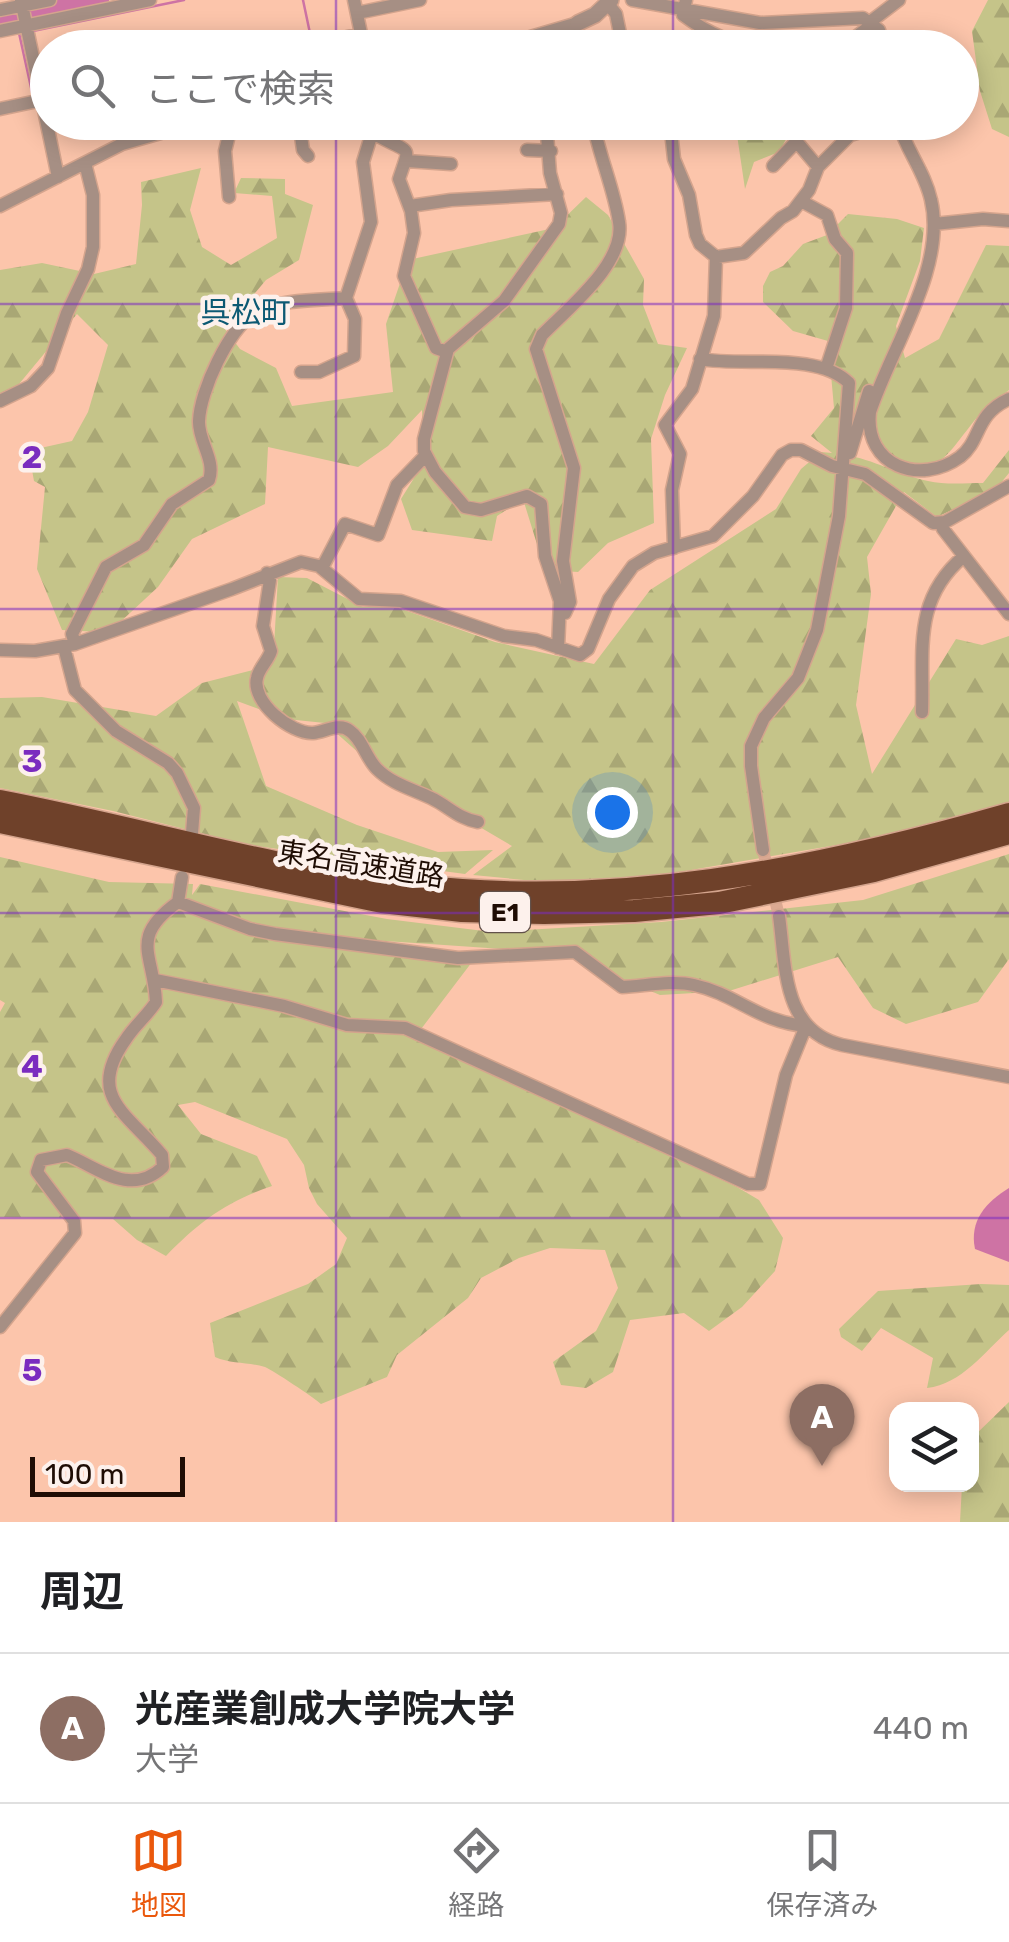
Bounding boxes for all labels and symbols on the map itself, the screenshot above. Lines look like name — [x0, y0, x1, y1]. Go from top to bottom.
district label: 呉松町 — [201, 295, 291, 331]
text: 2 — [22, 438, 42, 476]
text: 3 — [21, 742, 43, 780]
your location — [587, 787, 638, 838]
street label: 東名高速道路 — [275, 835, 447, 893]
road number: E1 — [480, 892, 530, 932]
text: 4 — [21, 1047, 43, 1085]
text: 5 — [22, 1351, 42, 1389]
pin: A — [790, 1384, 854, 1466]
scale bar — [30, 1452, 185, 1496]

